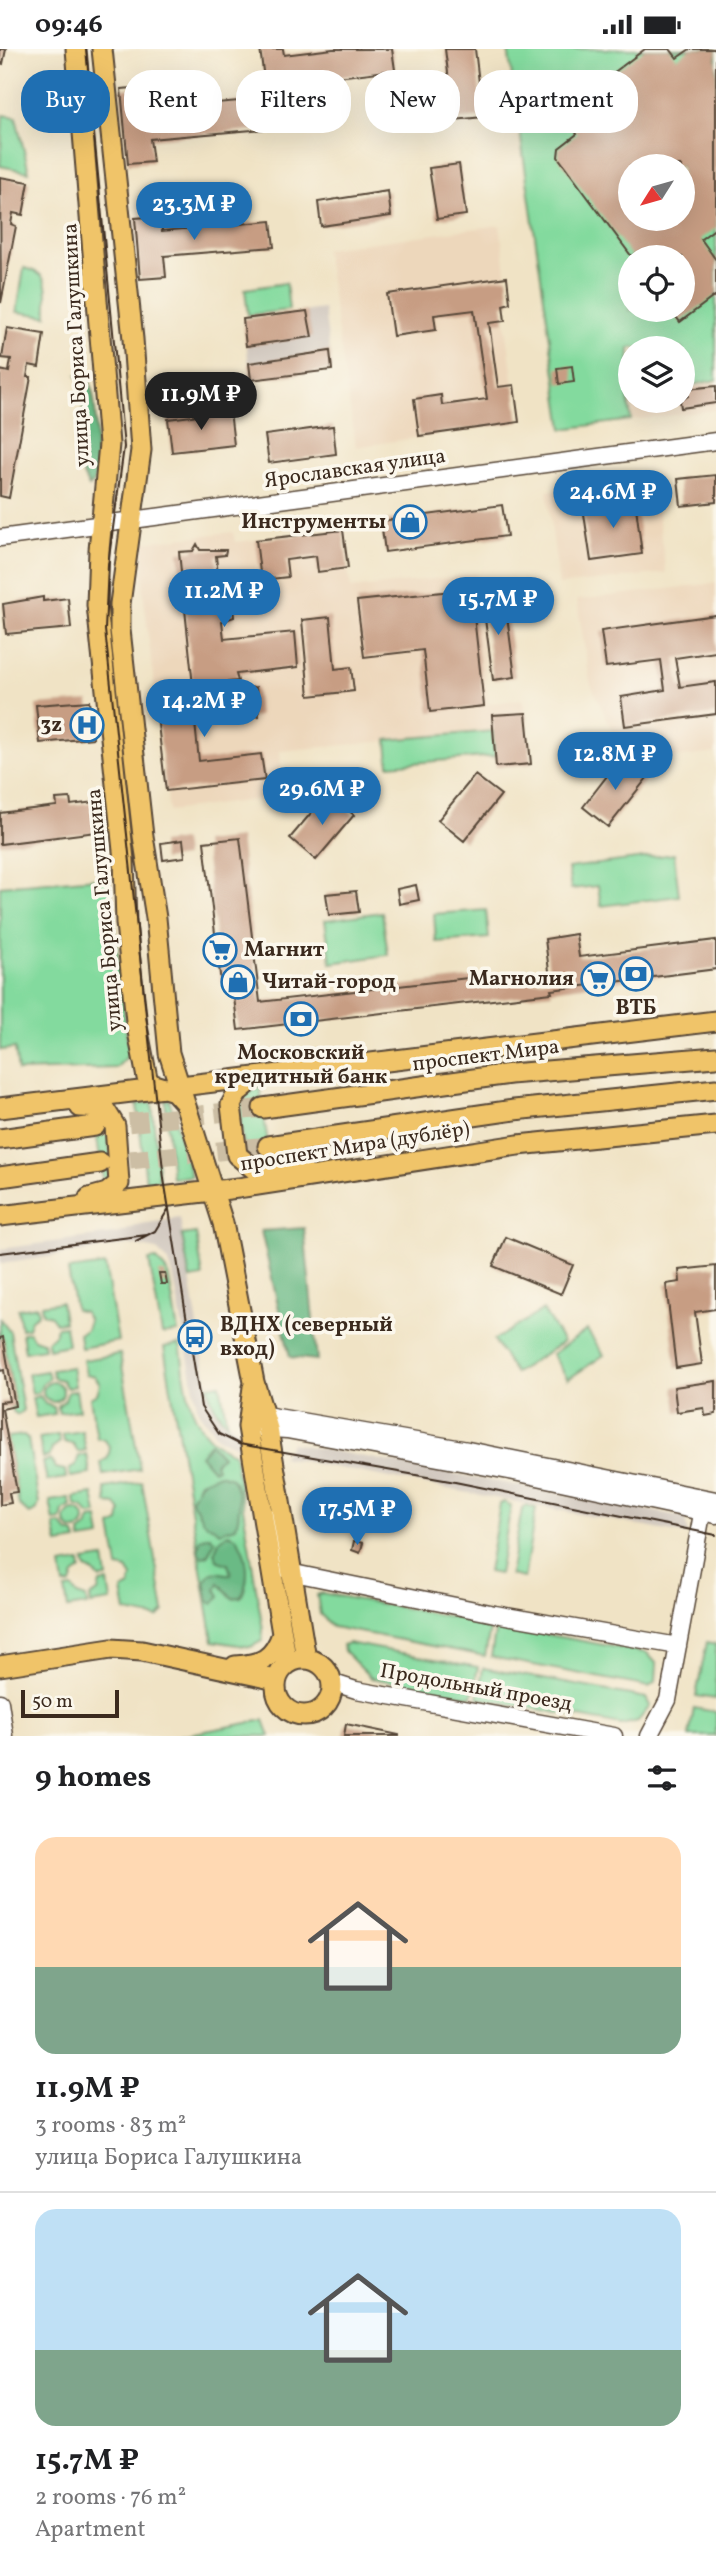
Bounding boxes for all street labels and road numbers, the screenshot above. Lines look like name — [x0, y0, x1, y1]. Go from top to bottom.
street label: улица Бориса Галушкина — [56, 222, 98, 468]
street label: Ярославская улица — [263, 442, 447, 496]
street label: улица Бориса Галушкина — [80, 787, 130, 1033]
street label: проспект Мира — [411, 1033, 561, 1079]
street label: проспект Мира (дублёр) — [238, 1115, 472, 1179]
street label: Продольный проезд — [378, 1657, 574, 1719]

